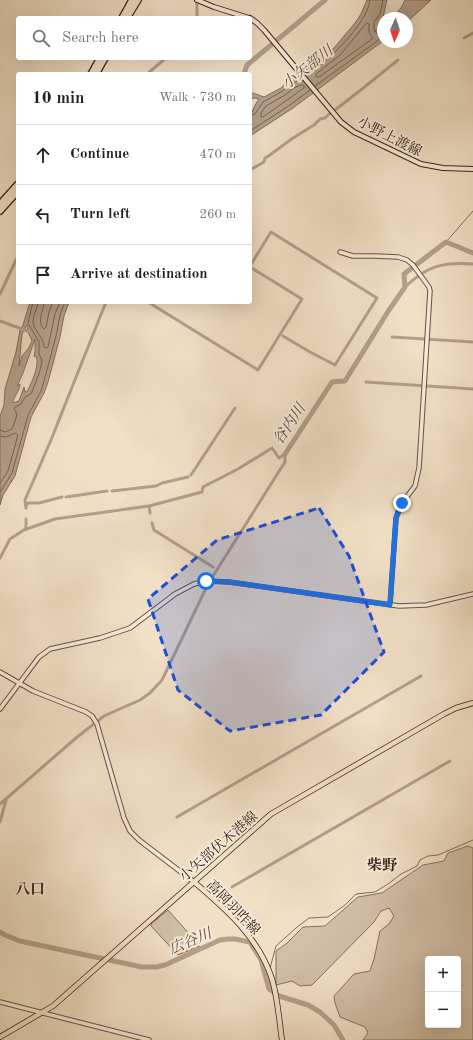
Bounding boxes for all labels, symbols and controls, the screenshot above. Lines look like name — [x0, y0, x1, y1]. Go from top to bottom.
north arrow — [377, 12, 413, 48]
search box — [16, 16, 252, 60]
icon: search — [30, 27, 52, 49]
text: Search here — [62, 31, 139, 46]
water label: 小矢部川 — [278, 41, 338, 93]
text: 10 min — [32, 90, 85, 107]
text: Walk · 730 m — [159, 91, 236, 104]
street label: 小野上渡線 — [355, 114, 424, 159]
icon: ahead — [32, 144, 54, 166]
text: Continue — [70, 147, 129, 162]
text: 470 m — [199, 148, 236, 161]
icon: left — [32, 204, 54, 226]
text: Turn left — [70, 207, 130, 222]
text: 260 m — [199, 208, 236, 221]
icon: arrive — [32, 264, 54, 286]
text: Arrive at destination — [70, 267, 208, 282]
water label: 谷内川 — [270, 399, 310, 448]
route end — [393, 494, 411, 512]
route start — [197, 572, 215, 590]
street label: 小矢部伏木港線 — [176, 809, 260, 884]
district label: 柴野 — [367, 857, 398, 874]
street label: 高岡羽咋線 — [204, 877, 263, 938]
district label: 八口 — [15, 881, 45, 898]
water label: 広谷川 — [166, 924, 216, 958]
map controls — [425, 956, 461, 1028]
button: + — [425, 956, 461, 992]
button: − — [425, 992, 461, 1028]

